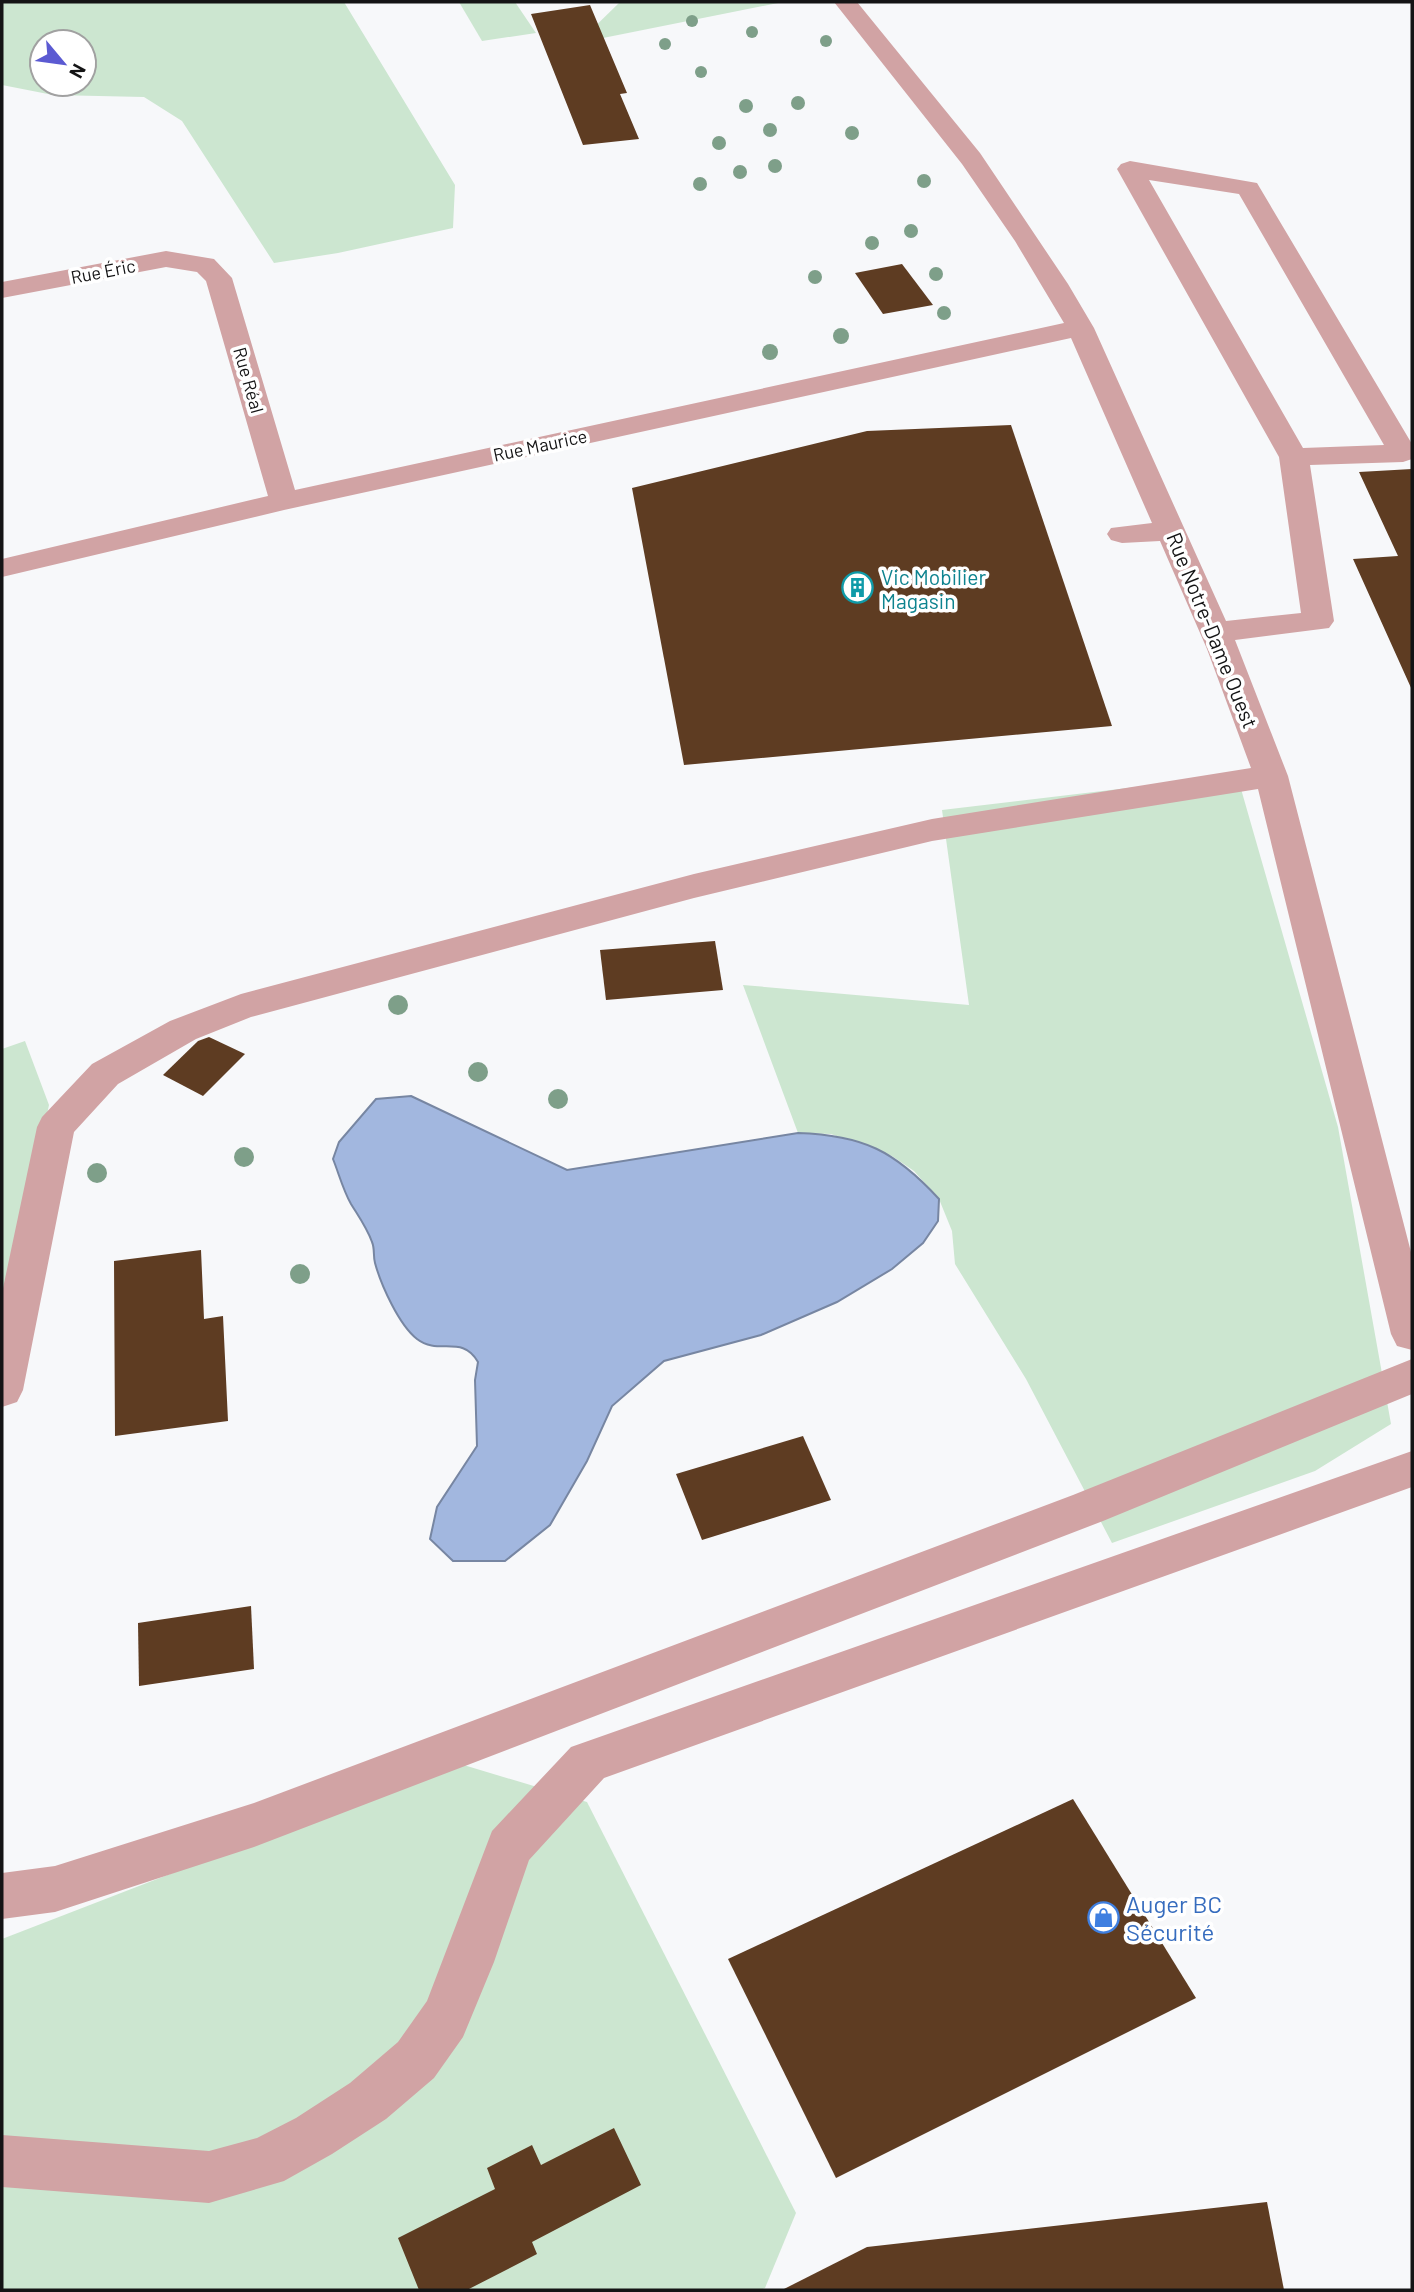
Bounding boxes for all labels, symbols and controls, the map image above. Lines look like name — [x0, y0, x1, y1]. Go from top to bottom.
north arrow — [28, 28, 98, 98]
text: N — [65, 60, 91, 83]
street label: Rue Éric — [69, 254, 137, 288]
street label: Rue Réal — [229, 344, 269, 416]
street label: Rue Maurice — [491, 424, 589, 466]
street label: Rue Notre-Dame Ouest — [1162, 528, 1264, 732]
place label: Vic Mobilier Magasin — [881, 564, 987, 613]
building icon: Vic Mobilier Magasin — [841, 571, 875, 605]
place label: Auger BC Sécurité — [1126, 1889, 1222, 1946]
shop icon: Auger BC Sécurité — [1086, 1900, 1120, 1934]

